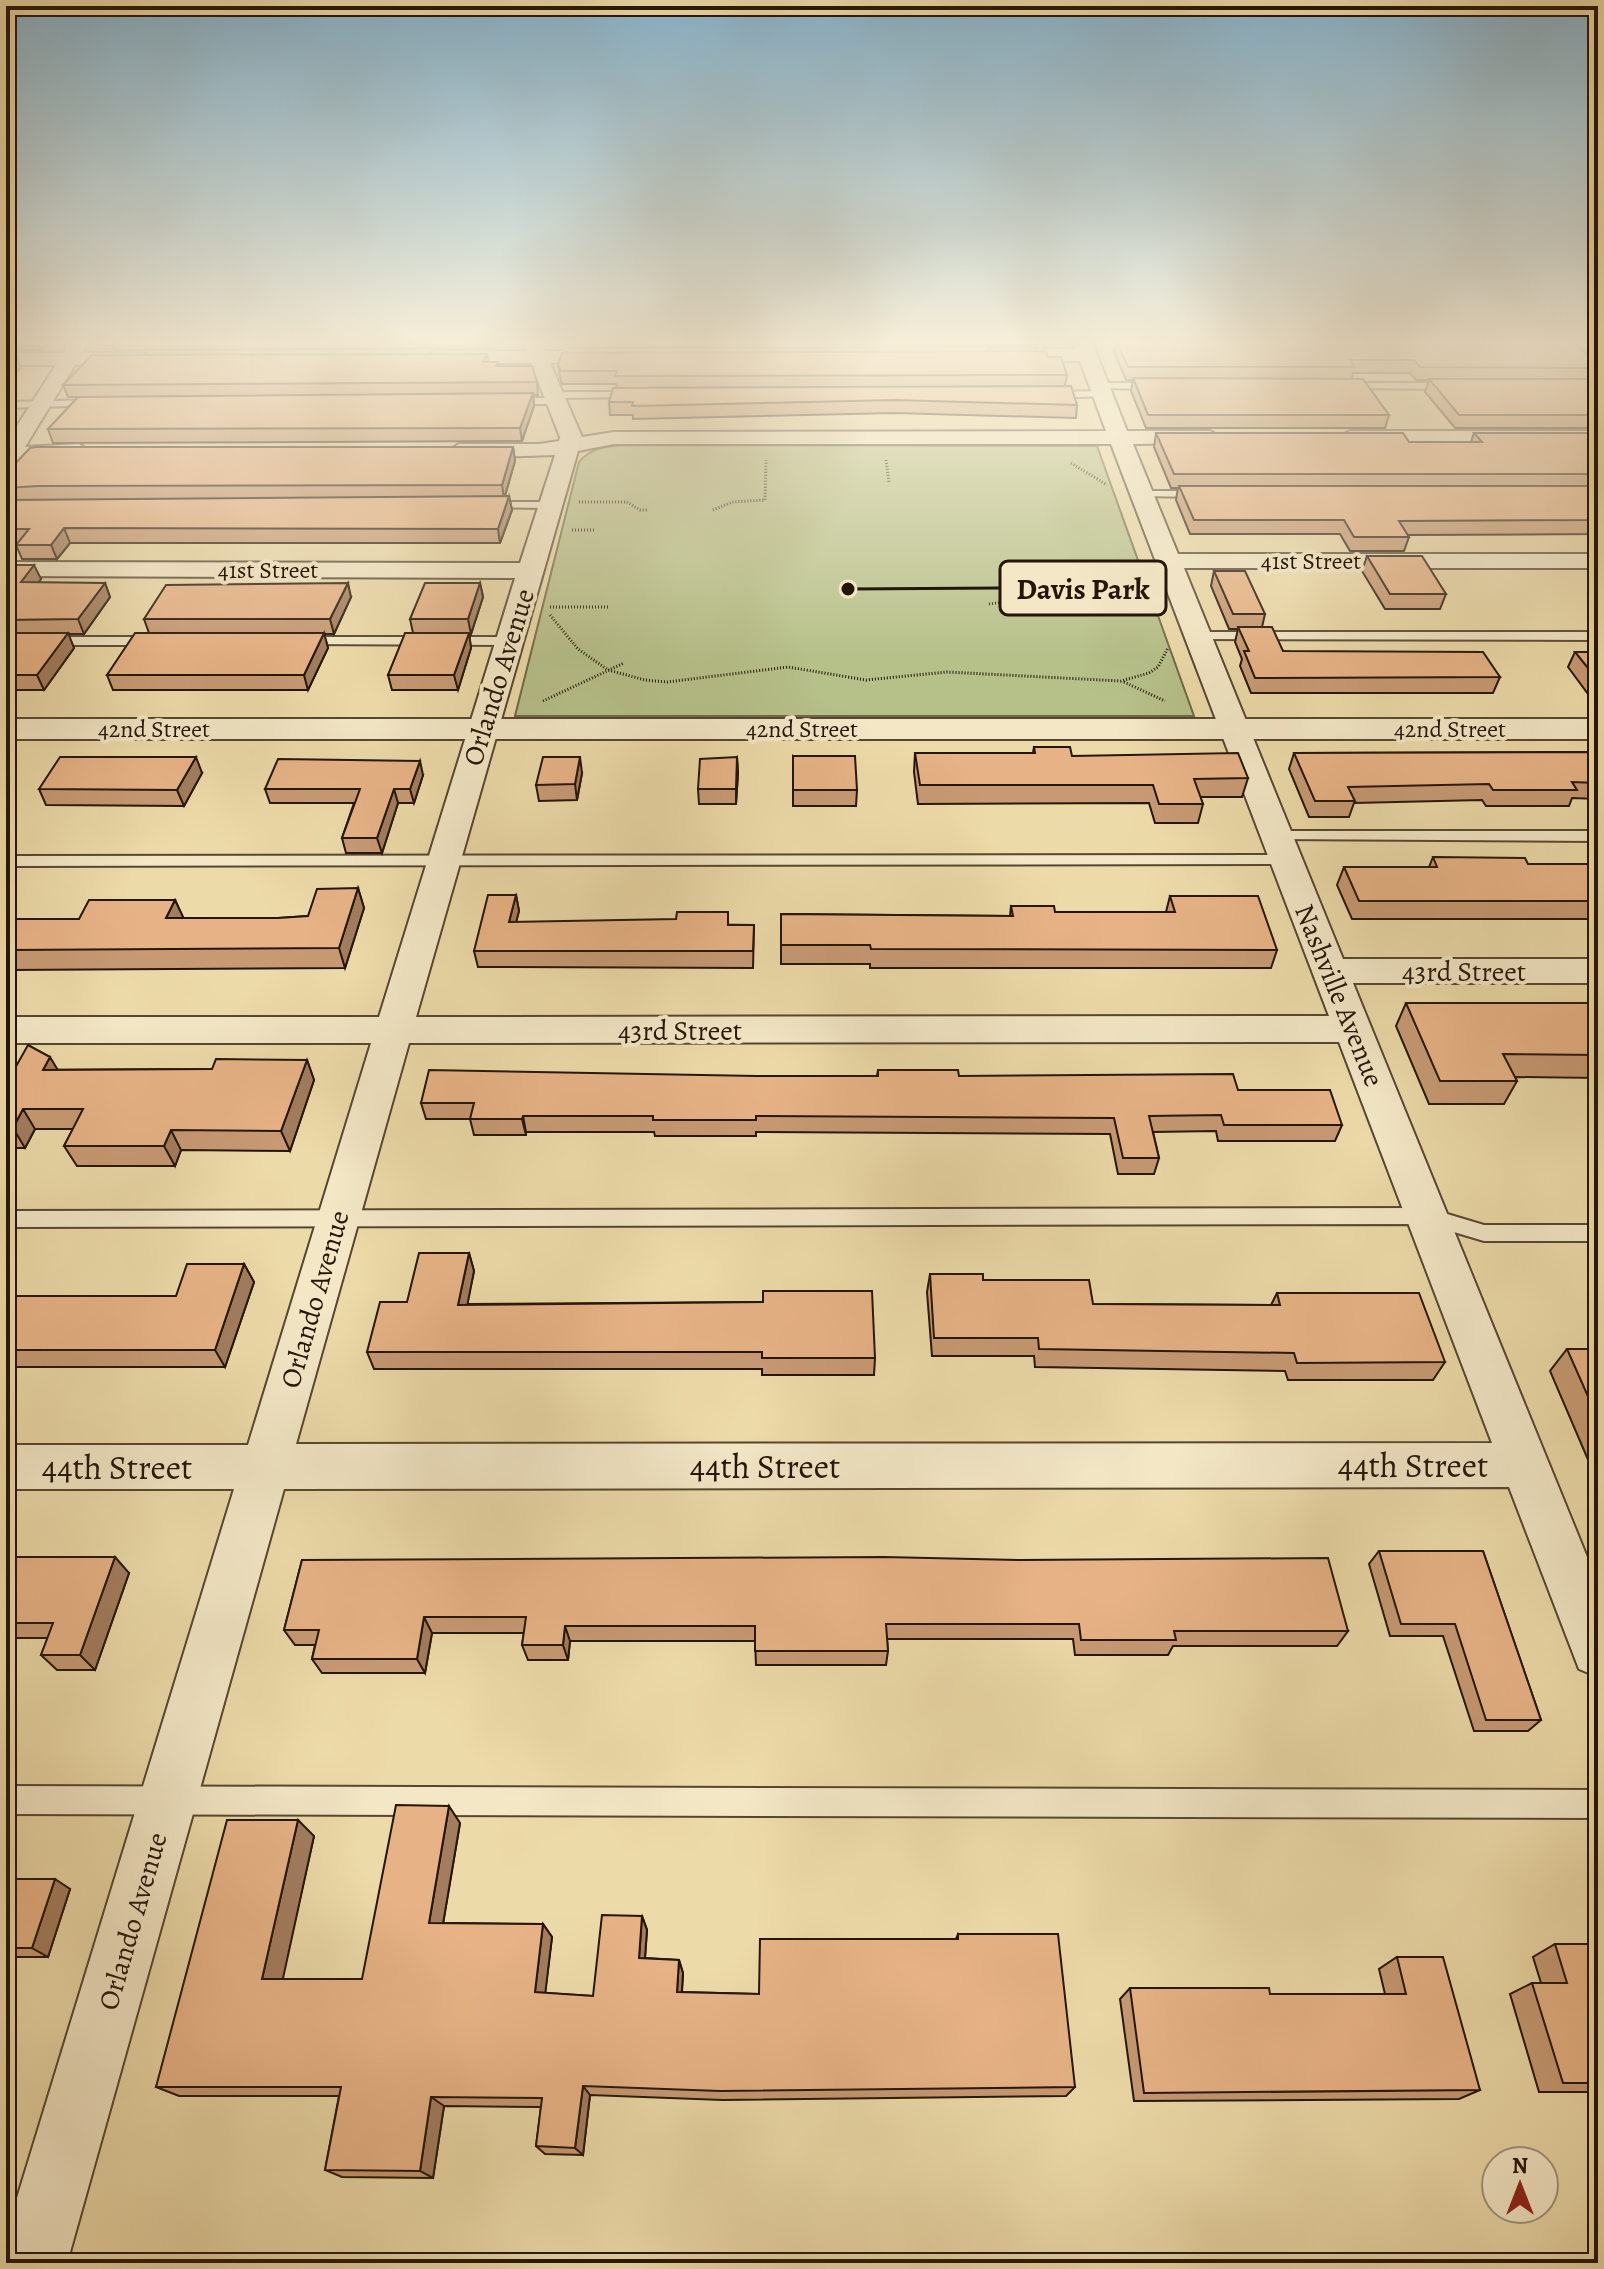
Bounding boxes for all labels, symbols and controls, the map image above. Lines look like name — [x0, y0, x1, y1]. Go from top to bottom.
street label: 41st Street — [1261, 545, 1361, 577]
street label: 41st Street — [218, 554, 318, 586]
callout: Davis Park — [1000, 561, 1166, 615]
text: Davis Park — [1016, 569, 1150, 609]
street label: Orlando Avenue — [454, 584, 544, 770]
street label: 42nd Street — [98, 713, 210, 745]
street label: 42nd Street — [746, 713, 858, 745]
street label: 42nd Street — [1394, 713, 1506, 745]
street label: Nashville Avenue — [1285, 898, 1393, 1092]
street label: 43rd Street — [1402, 953, 1526, 991]
street label: 43rd Street — [618, 1012, 742, 1050]
street label: Orlando Avenue — [271, 1206, 358, 1393]
street label: 44th Street — [1338, 1442, 1488, 1489]
street label: 44th Street — [690, 1443, 840, 1490]
street label: 44th Street — [42, 1444, 192, 1491]
street label: Orlando Avenue — [89, 1828, 176, 2015]
north arrow — [1480, 2145, 1560, 2225]
text: N — [1512, 2151, 1528, 2181]

